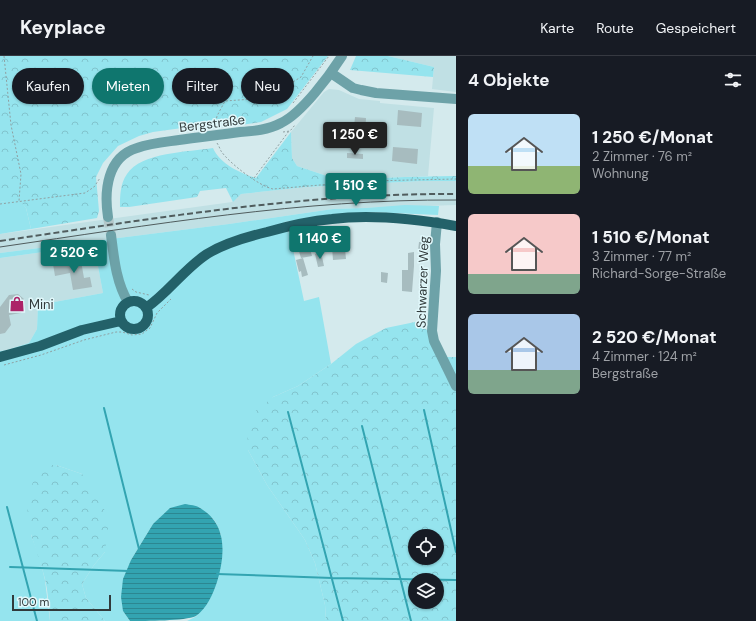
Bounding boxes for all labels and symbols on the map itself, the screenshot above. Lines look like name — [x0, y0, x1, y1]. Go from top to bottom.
street label: Bergstraße — [178, 111, 246, 136]
pin: 1 250 € — [318, 122, 392, 156]
pin: 1 510 € — [319, 173, 393, 207]
pin: 1 140 € — [283, 226, 357, 260]
street label: Schwarzer Weg — [412, 236, 433, 328]
pin: 2 520 € — [37, 240, 111, 274]
shop icon: Mini — [8, 295, 26, 313]
place label: Mini — [29, 296, 54, 313]
scale bar — [12, 593, 111, 612]

